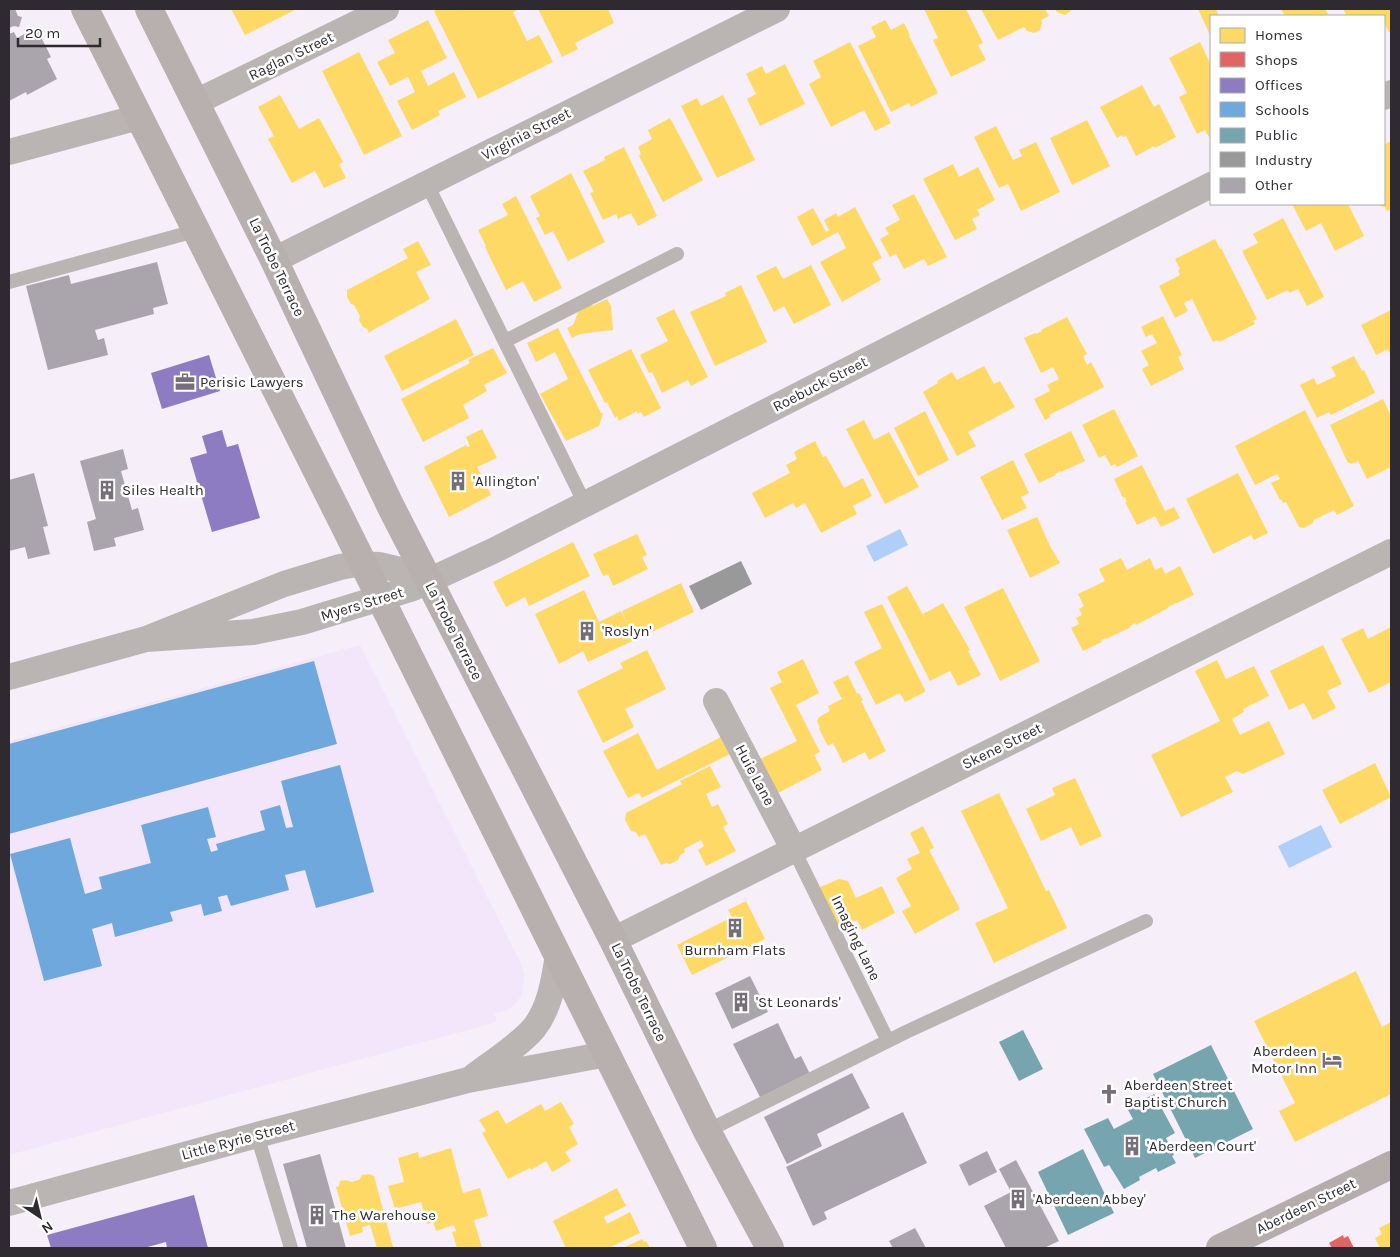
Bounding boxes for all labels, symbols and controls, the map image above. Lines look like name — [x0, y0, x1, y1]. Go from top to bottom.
scale bar — [18, 15, 100, 47]
legend — [1210, 15, 1385, 205]
text: 20 m — [25, 24, 60, 42]
text: Homes — [1255, 26, 1303, 44]
street label: Raglan Street — [246, 28, 337, 84]
text: Shops — [1255, 51, 1298, 69]
text: Offices — [1255, 76, 1303, 94]
text: Schools — [1255, 101, 1309, 119]
street label: Virginia Street — [478, 104, 574, 164]
text: Public — [1255, 126, 1298, 144]
text: Industry — [1255, 151, 1312, 169]
text: Other — [1255, 176, 1293, 194]
street label: La Trobe Terrace — [245, 215, 309, 319]
street label: Roebuck Street — [770, 352, 871, 416]
office icon: Perisic Lawyers — [174, 371, 196, 393]
place label: Perisic Lawyers — [200, 373, 304, 391]
building icon: 'Allington' — [447, 470, 469, 492]
place label: 'Allington' — [473, 472, 539, 490]
building icon: Siles Health — [96, 479, 118, 501]
place label: Siles Health — [122, 481, 204, 499]
street label: La Trobe Terrace — [422, 579, 486, 683]
street label: Myers Street — [319, 583, 406, 625]
building icon: 'Roslyn' — [576, 620, 598, 642]
place label: 'Roslyn' — [602, 622, 652, 640]
street label: Skene Street — [959, 719, 1045, 773]
street label: Huie Lane — [731, 741, 779, 809]
street label: Imaging Lane — [828, 892, 884, 984]
building icon: Burnham Flats — [724, 917, 746, 939]
street label: La Trobe Terrace — [607, 940, 671, 1044]
place label: Burnham Flats — [684, 941, 786, 959]
building icon: 'St Leonards' — [730, 991, 752, 1013]
place label: 'St Leonards' — [756, 993, 841, 1011]
place label: Aberdeen Motor Inn — [1251, 1042, 1317, 1077]
hotel icon: Aberdeen Motor Inn — [1321, 1049, 1343, 1071]
place label: Aberdeen Street Baptist Church — [1124, 1076, 1233, 1111]
church icon: Aberdeen Street Baptist Church — [1098, 1083, 1120, 1105]
street label: Little Ryrie Street — [179, 1116, 297, 1164]
building icon: 'Aberdeen Court' — [1121, 1135, 1143, 1157]
place label: 'Aberdeen Court' — [1147, 1137, 1256, 1155]
street label: Aberdeen Street — [1253, 1174, 1359, 1238]
building icon: 'Aberdeen Abbey' — [1007, 1188, 1029, 1210]
place label: 'Aberdeen Abbey' — [1033, 1190, 1146, 1208]
north arrow — [15, 1192, 65, 1242]
building icon: The Warehouse — [306, 1204, 328, 1226]
place label: The Warehouse — [332, 1206, 436, 1224]
text: N — [38, 1217, 56, 1237]

